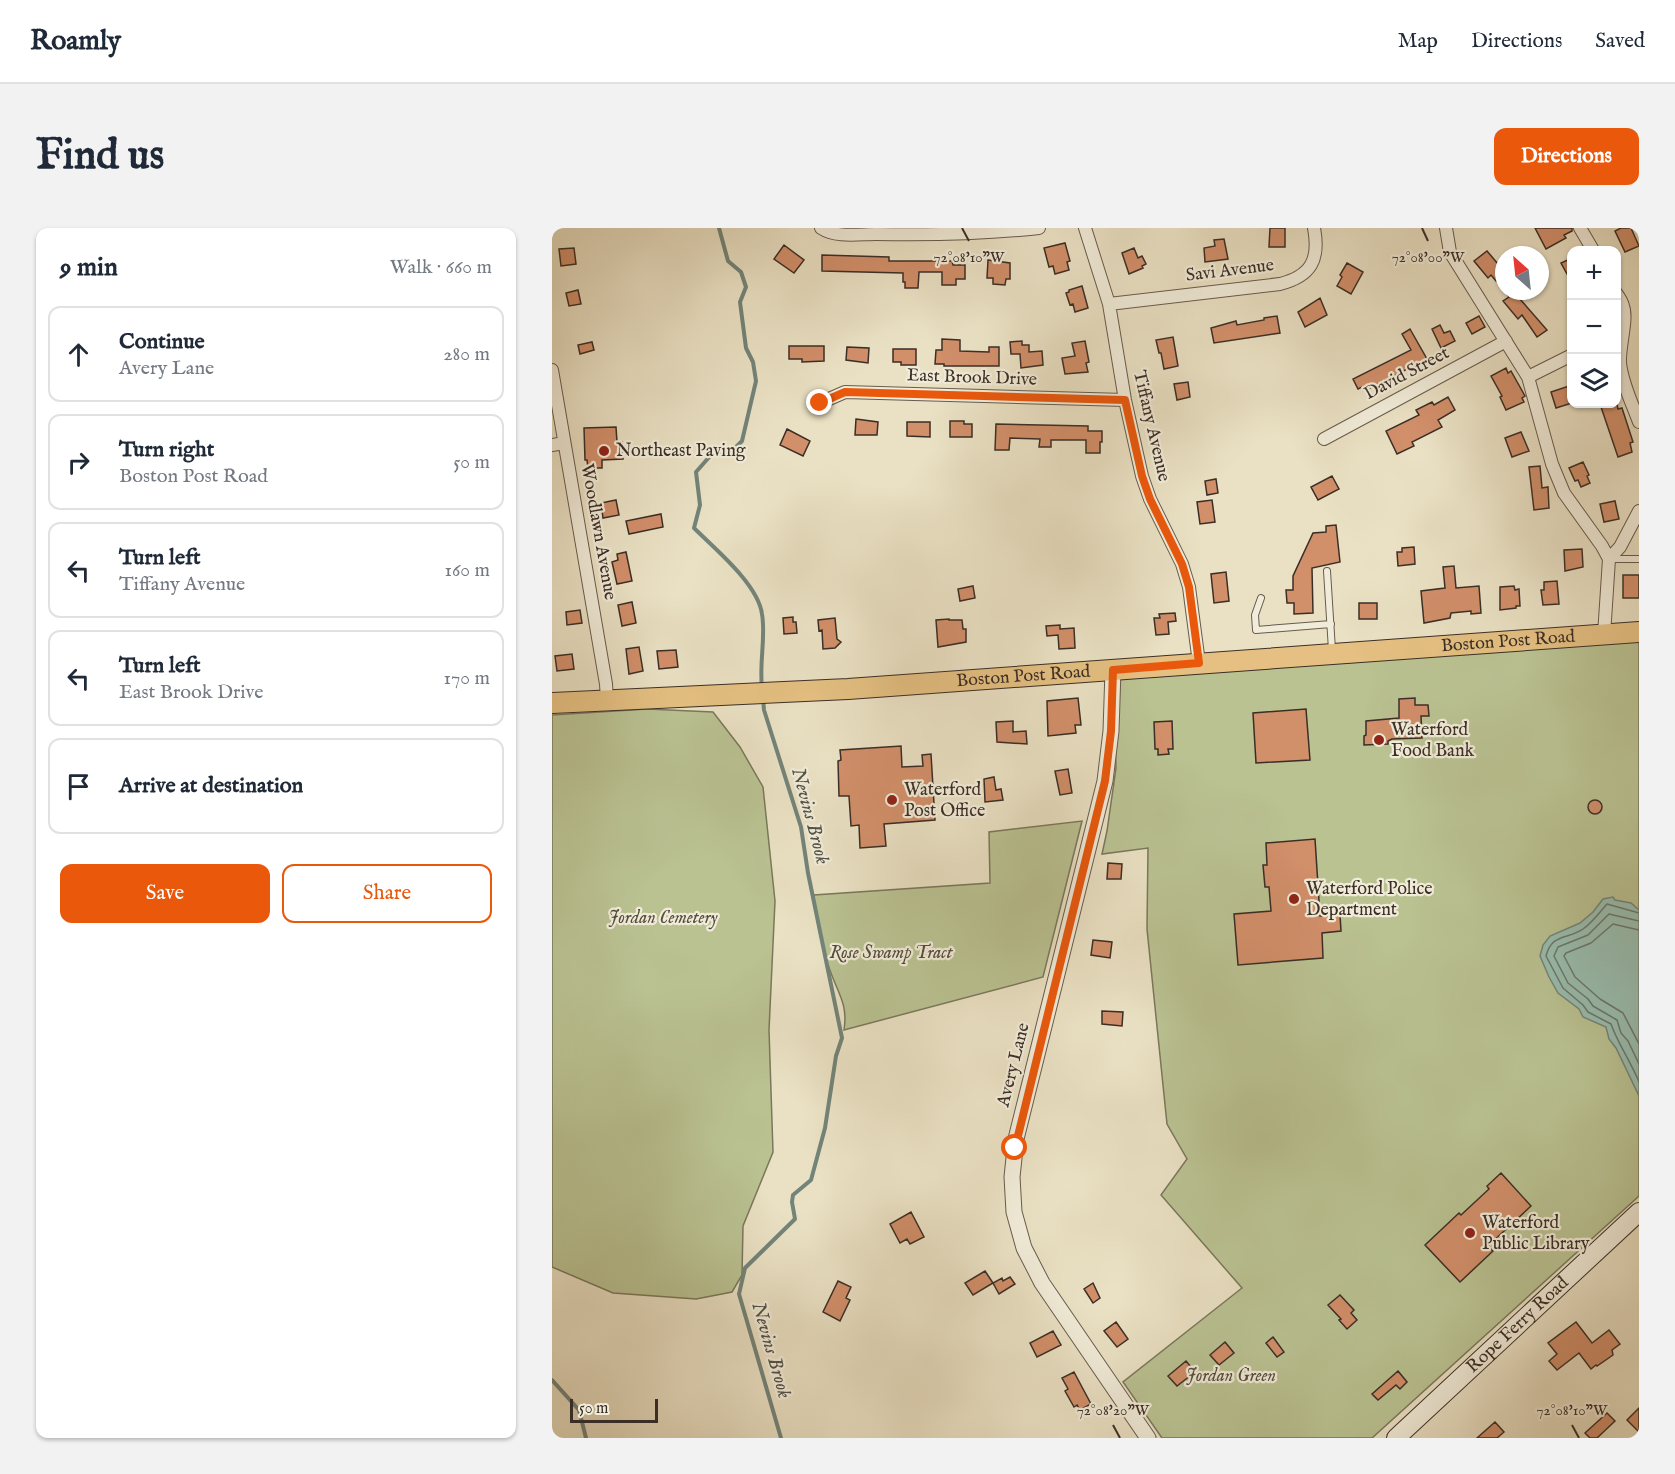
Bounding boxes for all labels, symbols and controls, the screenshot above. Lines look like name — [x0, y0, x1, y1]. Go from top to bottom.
text: Roamly — [30, 24, 121, 59]
text: Map — [1398, 28, 1438, 55]
text: Directions — [1471, 28, 1562, 55]
text: Saved — [1595, 28, 1645, 55]
button: Directions — [1494, 128, 1639, 185]
text: Find us — [36, 130, 164, 183]
north arrow — [1495, 246, 1549, 300]
map controls — [1567, 246, 1621, 408]
button: + — [1567, 246, 1621, 300]
text: 72°08'10"W — [934, 248, 1005, 267]
text: 72°08'00"W — [1392, 248, 1465, 267]
text: 9 min — [60, 251, 118, 284]
street label: Savi Avenue — [1185, 254, 1275, 288]
text: Walk · 660 m — [390, 255, 492, 280]
button: − — [1567, 300, 1621, 354]
text: Continue — [119, 328, 205, 356]
icon: ahead — [62, 338, 95, 371]
text: 280 m — [443, 342, 490, 367]
street label: David Street — [1361, 342, 1453, 406]
button: layers — [1567, 354, 1621, 408]
text: Avery Lane — [119, 356, 214, 381]
street label: East Brook Drive — [907, 364, 1037, 392]
street label: Tiffany Avenue — [1127, 368, 1175, 484]
route end — [806, 389, 832, 415]
text: Turn right — [119, 436, 214, 464]
place label: Northeast Paving — [616, 440, 746, 463]
marker: Northeast Paving — [597, 444, 611, 458]
icon: right — [62, 446, 95, 479]
text: 50 m — [453, 450, 490, 475]
street label: Woodlawn Avenue — [575, 462, 621, 602]
text: Boston Post Road — [119, 464, 268, 489]
text: Turn left — [119, 544, 201, 572]
icon: left — [62, 554, 95, 587]
text: 160 m — [444, 558, 490, 583]
text: Tiffany Avenue — [119, 572, 245, 597]
street label: Boston Post Road — [1440, 625, 1576, 658]
text: Turn left — [119, 652, 201, 680]
street label: Boston Post Road — [955, 660, 1091, 693]
icon: left — [62, 662, 95, 695]
text: 170 m — [444, 666, 490, 691]
text: East Brook Drive — [119, 680, 263, 705]
place label: Waterford Food Bank — [1391, 719, 1474, 763]
marker: Waterford Food Bank — [1372, 733, 1386, 747]
water label: Nevins Brook — [785, 765, 835, 867]
icon: arrive — [62, 770, 95, 803]
text: Arrive at destination — [119, 772, 303, 800]
place label: Waterford Post Office — [904, 779, 985, 823]
marker: Waterford Post Office — [885, 793, 899, 807]
button: Save — [60, 864, 270, 923]
button: Share — [282, 864, 492, 923]
place label: Waterford Police Department — [1306, 878, 1432, 922]
marker: Waterford Police Department — [1287, 892, 1301, 906]
park label: Jordan Cemetery — [609, 907, 718, 930]
park label: Rose Swamp Tract — [829, 942, 954, 965]
street label: Avery Lane — [992, 1021, 1036, 1110]
route start — [1001, 1134, 1027, 1160]
place label: Waterford Public Library — [1482, 1212, 1590, 1256]
marker: Waterford Public Library — [1463, 1226, 1477, 1240]
street label: Rope Ferry Road — [1462, 1271, 1574, 1378]
water label: Nevins Brook — [745, 1299, 797, 1401]
park label: Jordan Green — [1186, 1365, 1276, 1388]
scale bar — [570, 1396, 658, 1424]
text: 50 m — [579, 1399, 608, 1419]
text: 72°08'20"W — [1077, 1401, 1150, 1420]
text: 72°08'10"W — [1537, 1401, 1608, 1420]

